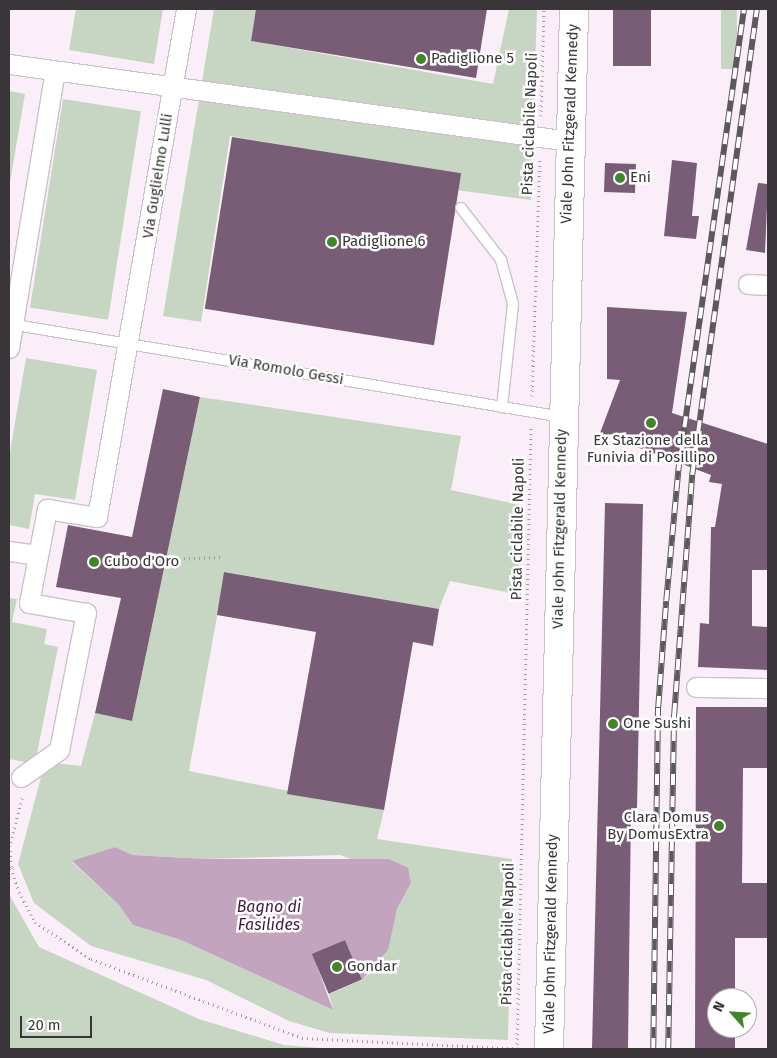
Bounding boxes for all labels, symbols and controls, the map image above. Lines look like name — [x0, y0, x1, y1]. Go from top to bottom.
street label: Viale John Fitzgerald Kennedy — [558, 24, 582, 224]
place label: Padiglione 5 — [431, 50, 514, 68]
street label: Pista ciclabile Napoli — [519, 52, 541, 196]
marker: Padiglione 5 — [415, 53, 427, 65]
street label: Via Guglielmo Lulli — [139, 112, 177, 240]
place label: Eni — [630, 169, 651, 187]
marker: Eni — [614, 172, 626, 184]
place label: Padiglione 6 — [342, 233, 425, 251]
marker: Padiglione 6 — [326, 236, 338, 248]
street label: Via Romolo Gessi — [227, 351, 345, 389]
marker: Ex Stazione della Funivia di Posillipo — [645, 417, 657, 429]
street label: Viale John Fitzgerald Kennedy — [549, 429, 571, 629]
place label: Ex Stazione della Funivia di Posillipo — [587, 431, 715, 466]
street label: Pista ciclabile Napoli — [508, 457, 528, 601]
place label: Cubo d'Oro — [104, 553, 179, 571]
marker: Cubo d'Oro — [88, 556, 100, 568]
place label: One Sushi — [623, 715, 691, 733]
marker: One Sushi — [607, 718, 619, 730]
place label: Clara Domus By DomusExtra — [607, 808, 709, 843]
marker: Clara Domus By DomusExtra — [713, 820, 725, 832]
street label: Viale John Fitzgerald Kennedy — [540, 834, 562, 1034]
street label: Pista ciclabile Napoli — [498, 862, 518, 1006]
water label: Bagno di Fasilides — [237, 897, 301, 935]
place label: Gondar — [347, 958, 397, 976]
marker: Gondar — [331, 961, 343, 973]
north arrow — [707, 988, 757, 1038]
text: N — [709, 999, 729, 1015]
scale bar — [22, 1006, 95, 1038]
text: 20 m — [28, 1016, 61, 1034]

